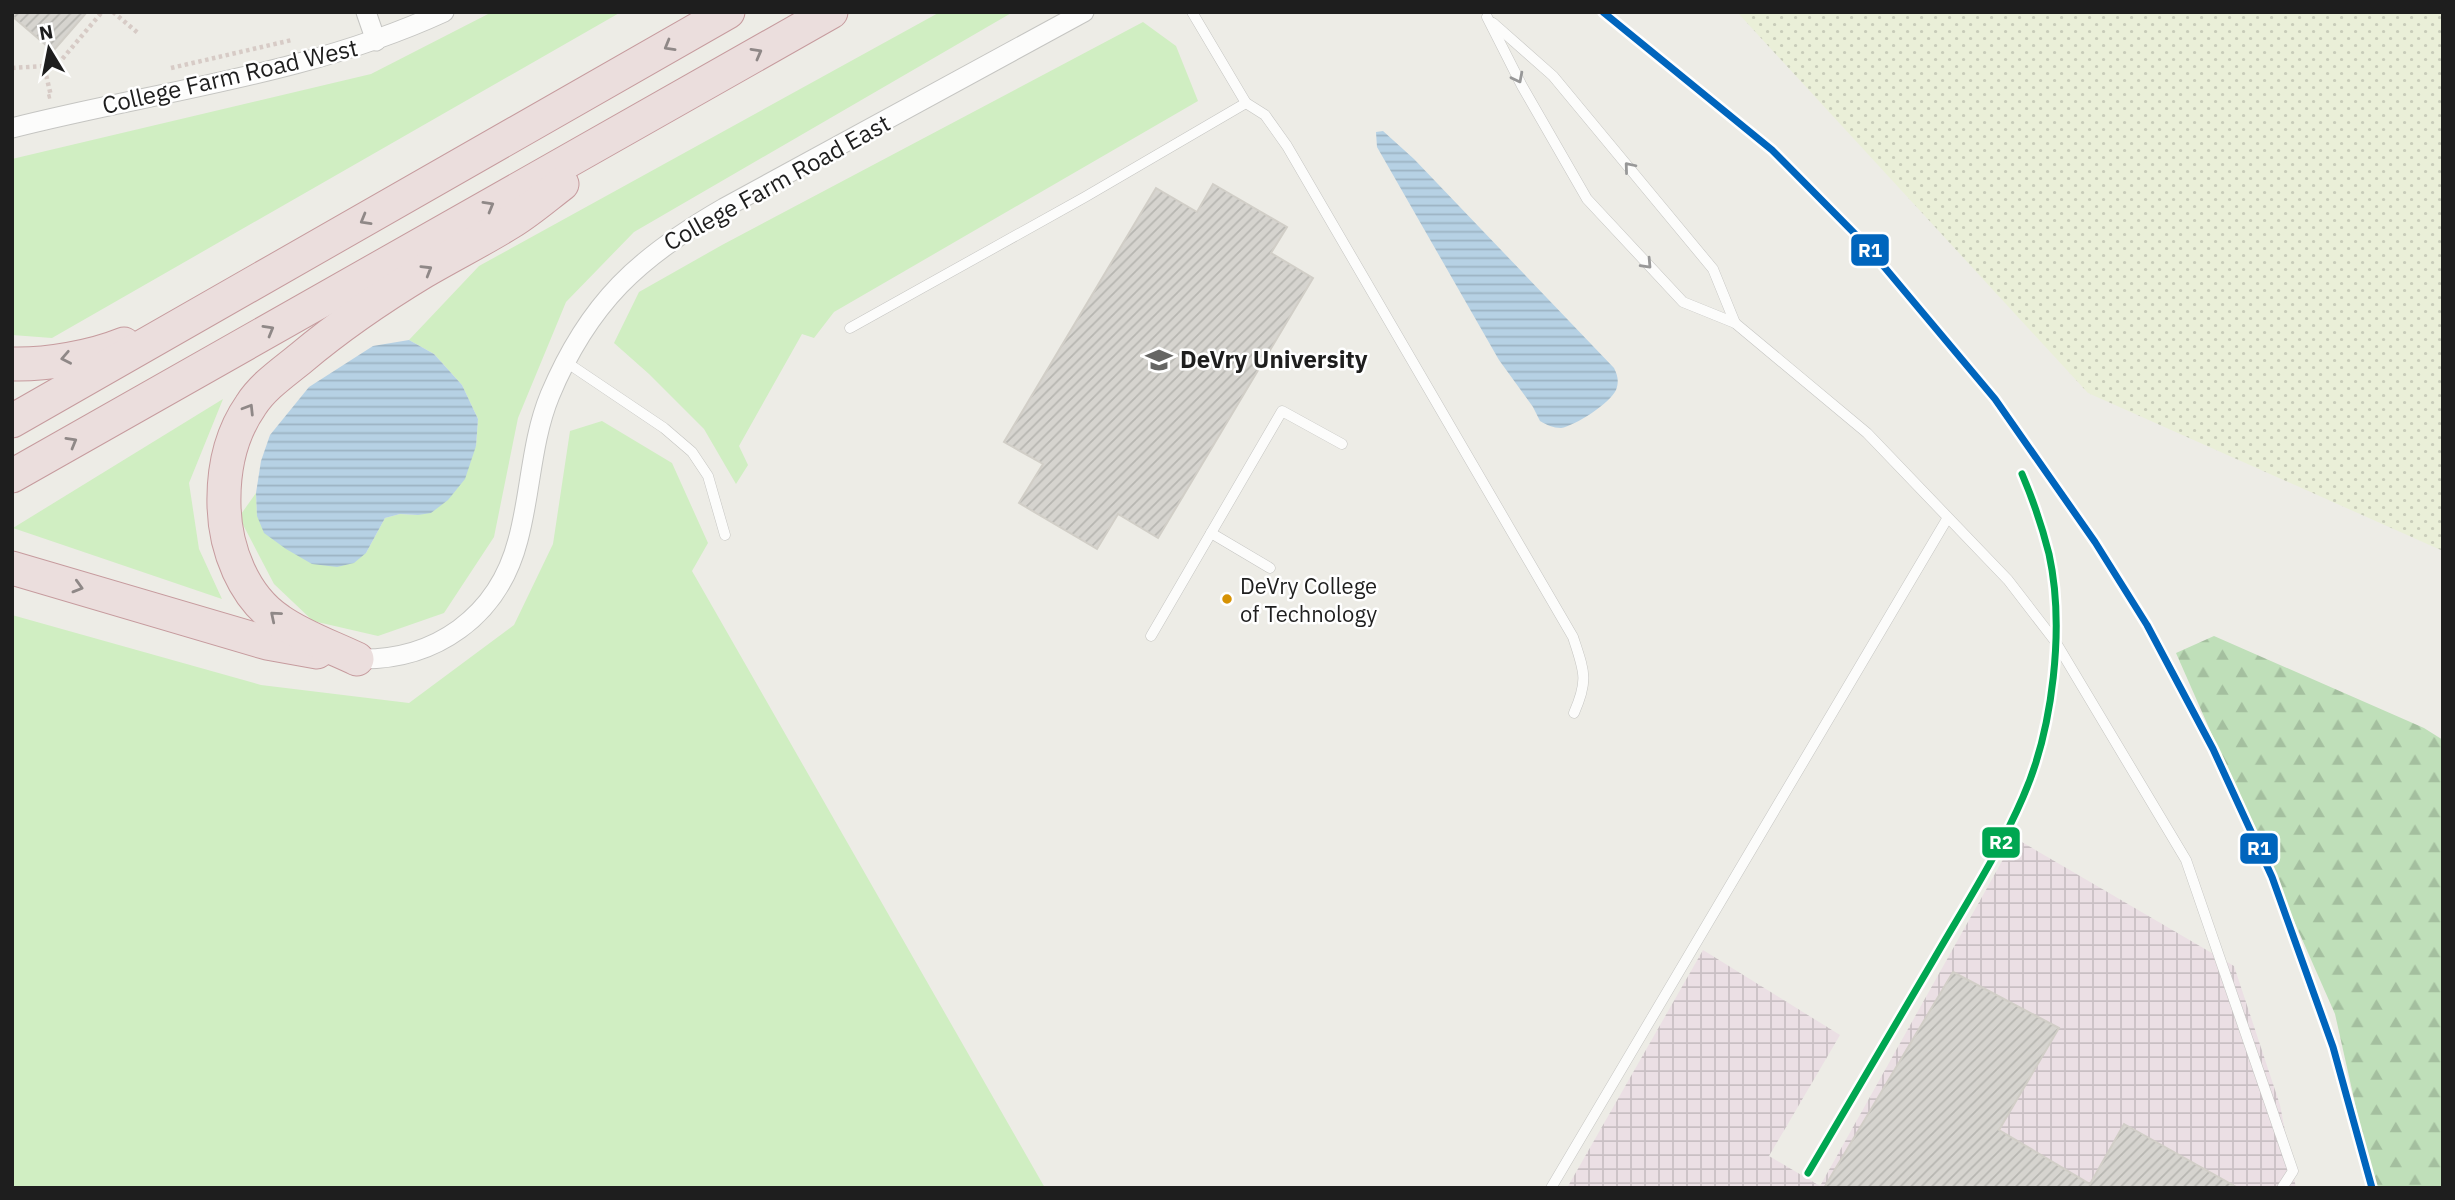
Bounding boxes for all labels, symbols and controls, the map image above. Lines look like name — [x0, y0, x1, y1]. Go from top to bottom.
north arrow — [14, 14, 84, 84]
text: N — [37, 19, 55, 45]
street label: College Farm Road West — [99, 31, 361, 121]
one-way arrow — [664, 38, 677, 51]
one-way arrow — [750, 48, 763, 61]
one-way arrow — [1509, 71, 1523, 83]
street label: College Farm Road East — [658, 107, 895, 258]
one-way arrow — [1625, 163, 1637, 176]
one-way arrow — [481, 201, 494, 214]
one-way arrow — [360, 212, 373, 225]
line badge: R1 — [1850, 233, 1890, 267]
text: R1 — [1858, 238, 1883, 262]
one-way arrow — [1639, 256, 1651, 269]
one-way arrow — [420, 265, 433, 278]
one-way arrow — [262, 325, 275, 338]
place label: DeVry University — [1180, 343, 1368, 375]
school or university icon: DeVry University — [1144, 345, 1174, 375]
one-way arrow — [61, 350, 72, 365]
one-way arrow — [241, 404, 254, 417]
one-way arrow — [64, 437, 77, 450]
place label: DeVry College of Technology — [1240, 571, 1377, 628]
one-way arrow — [72, 578, 84, 593]
marker: DeVry College of Technology — [1220, 592, 1234, 606]
one-way arrow — [270, 612, 283, 624]
line badge: R2 — [1981, 826, 2021, 859]
text: R2 — [1989, 830, 2013, 854]
line badge: R1 — [2239, 832, 2279, 865]
text: R1 — [2247, 836, 2272, 860]

